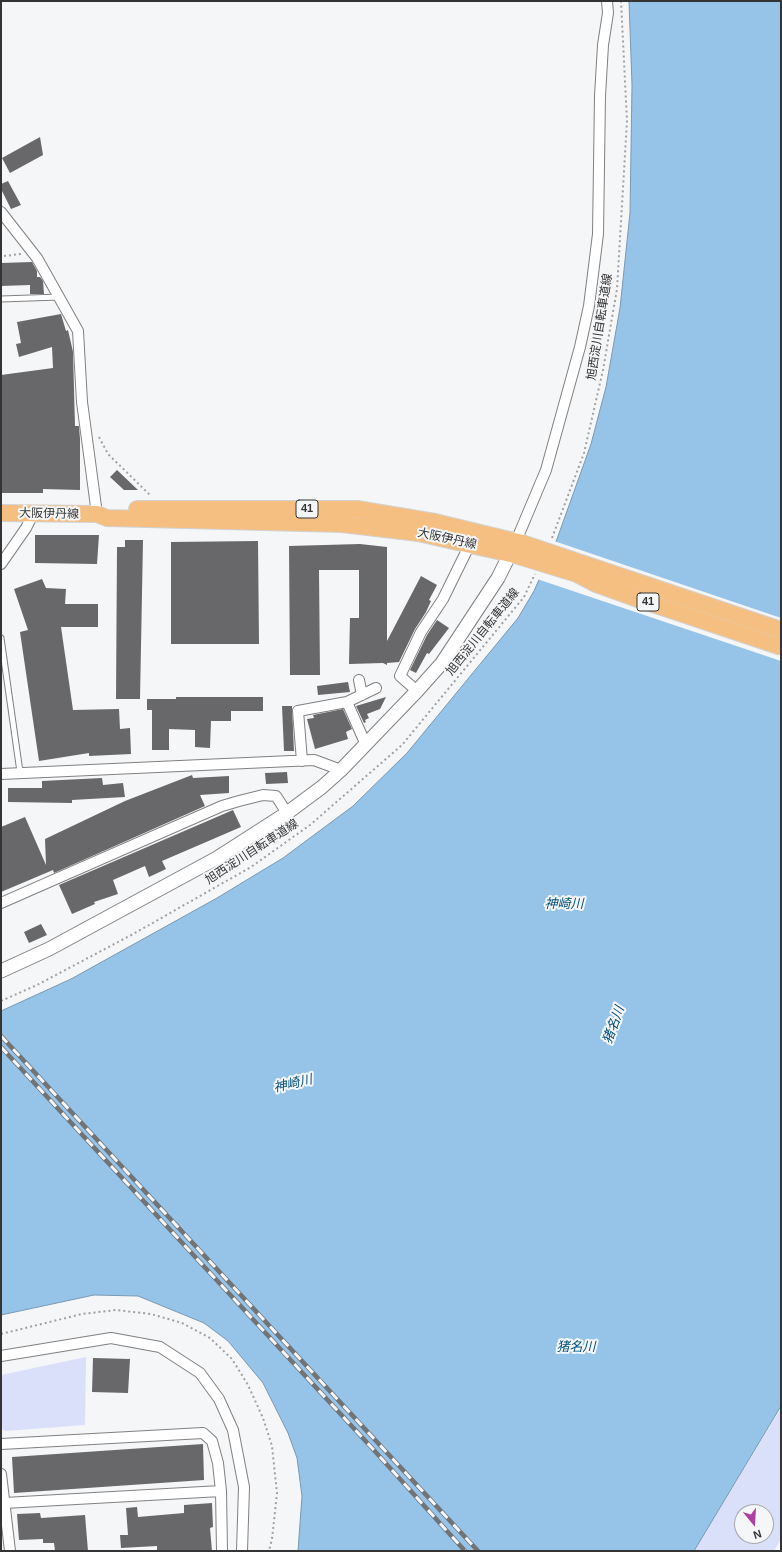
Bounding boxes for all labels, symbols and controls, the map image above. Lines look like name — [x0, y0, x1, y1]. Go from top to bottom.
street label: 旭西淀川自転車道線 — [584, 273, 616, 381]
road number: 41 — [296, 500, 318, 518]
street label: 大阪伊丹線 — [19, 506, 79, 522]
street label: 大阪伊丹線 — [416, 526, 478, 552]
street label: 旭西淀川自転車道線 — [443, 586, 523, 678]
road number: 41 — [637, 593, 659, 611]
street label: 旭西淀川自転車道線 — [203, 817, 301, 887]
water label: 神崎川 — [545, 896, 583, 912]
water label: 猪名川 — [600, 1004, 628, 1046]
water label: 神崎川 — [272, 1072, 314, 1096]
water label: 猪名川 — [557, 1339, 595, 1355]
north arrow — [734, 1504, 774, 1544]
text: N — [752, 1528, 763, 1541]

